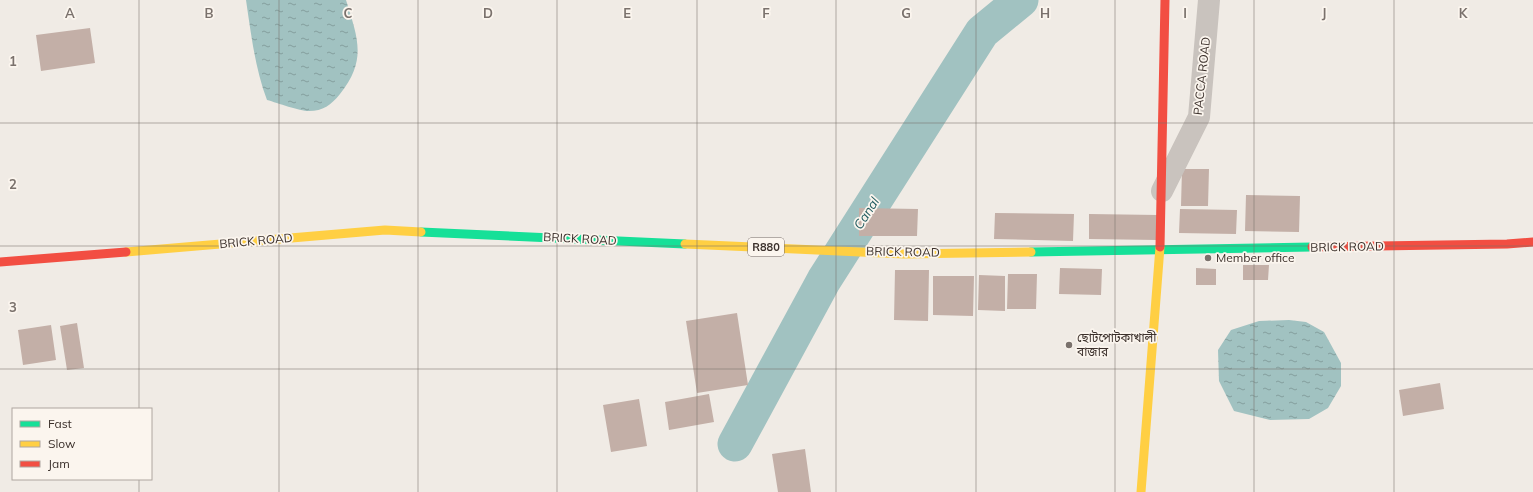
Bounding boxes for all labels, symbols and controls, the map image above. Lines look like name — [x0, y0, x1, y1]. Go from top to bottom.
text: A — [65, 5, 75, 21]
text: B — [205, 5, 214, 21]
text: C — [344, 5, 353, 21]
text: D — [483, 5, 493, 21]
text: E — [623, 5, 631, 21]
text: F — [762, 5, 770, 21]
text: G — [901, 5, 911, 21]
text: H — [1040, 5, 1050, 21]
text: I — [1183, 5, 1187, 21]
text: J — [1322, 5, 1326, 21]
text: K — [1459, 5, 1469, 21]
street label: PACCA ROAD — [1190, 36, 1213, 116]
text: 1 — [9, 53, 17, 69]
text: 2 — [9, 176, 17, 192]
water label: Canal — [850, 193, 883, 232]
street label: BRICK ROAD — [543, 229, 617, 248]
street label: BRICK ROAD — [219, 230, 293, 251]
road number: R880 — [748, 238, 784, 256]
street label: BRICK ROAD — [1310, 238, 1384, 255]
street label: BRICK ROAD — [866, 243, 940, 260]
place label: Member office — [1216, 250, 1294, 265]
marker: Member office — [1203, 253, 1213, 263]
text: 3 — [9, 299, 17, 315]
place label: ছোটপোটকাখালী বাজার — [1076, 330, 1157, 359]
marker: ছোটপোটকাখালী বাজার — [1064, 340, 1074, 350]
legend — [12, 408, 152, 480]
text: Fast — [48, 416, 72, 431]
text: Slow — [48, 436, 76, 451]
text: Jam — [48, 456, 70, 471]

